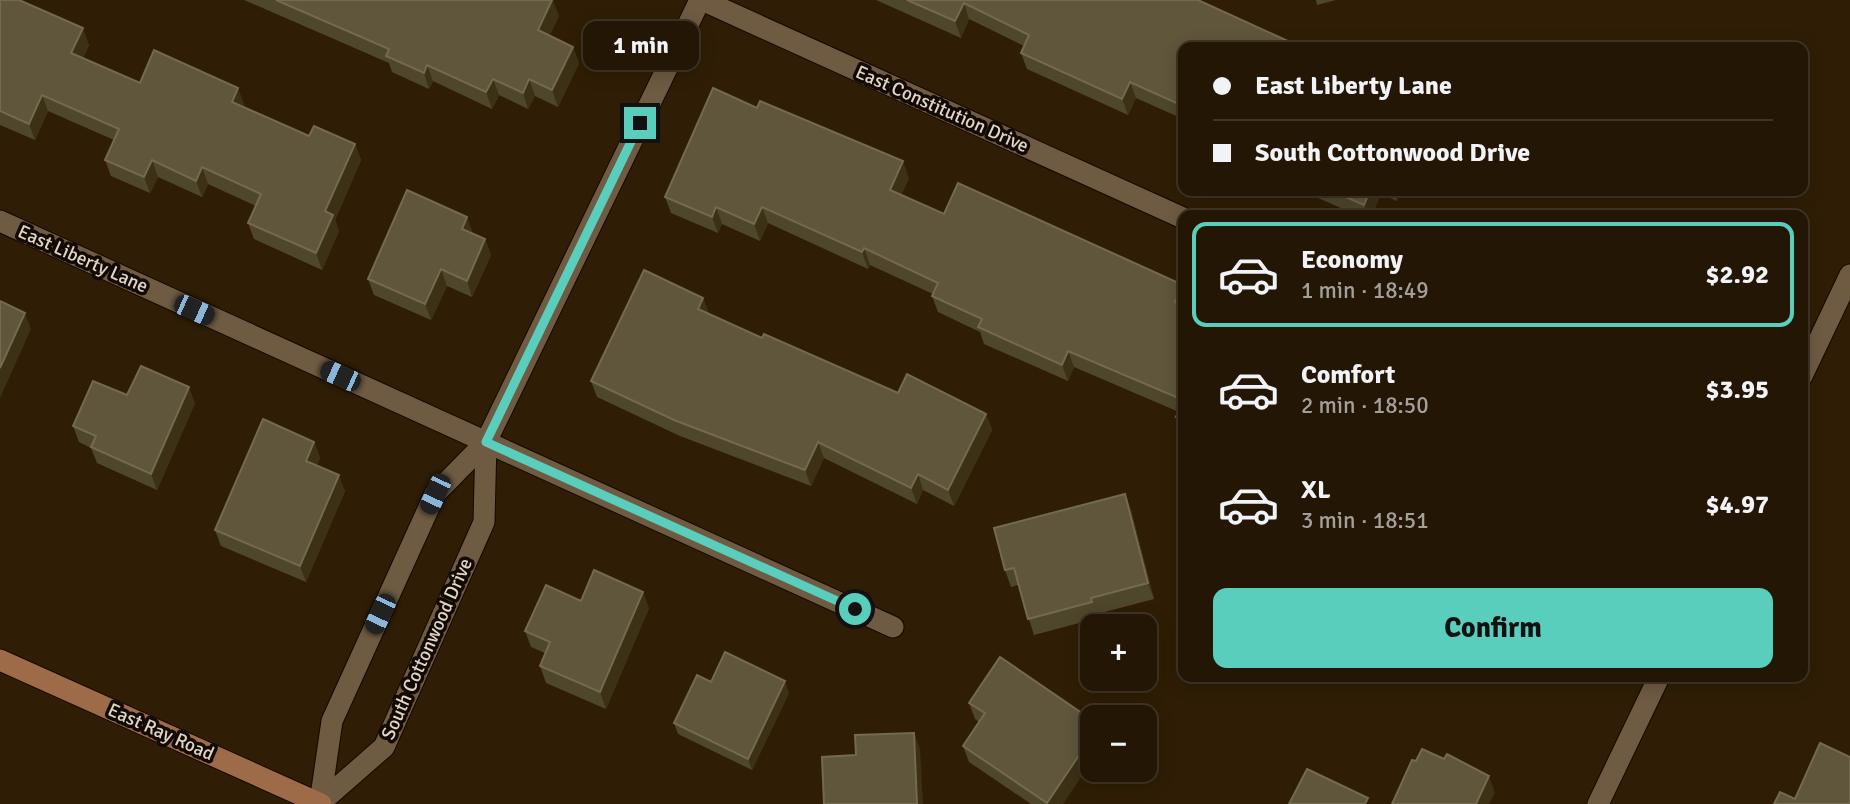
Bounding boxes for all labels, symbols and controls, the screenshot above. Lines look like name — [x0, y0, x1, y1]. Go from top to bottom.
callout: 1 min — [582, 22, 698, 71]
text: 1 min — [613, 31, 669, 60]
street label: East Constitution Drive — [852, 60, 1032, 158]
text: East Liberty Lane — [1255, 70, 1452, 102]
route end — [624, 107, 656, 139]
text: South Cottonwood Drive — [1255, 137, 1530, 169]
street label: East Liberty Lane — [14, 220, 152, 298]
icon: car — [1217, 243, 1280, 306]
text: Economy — [1301, 244, 1403, 276]
text: $2.92 — [1705, 259, 1769, 291]
text: 1 min · 18:49 — [1301, 276, 1429, 305]
car — [171, 292, 218, 328]
car — [317, 358, 364, 394]
icon: car — [1217, 358, 1280, 421]
text: Comfort — [1301, 359, 1395, 391]
text: $3.95 — [1705, 374, 1769, 406]
text: 2 min · 18:50 — [1301, 391, 1429, 420]
car — [417, 471, 454, 517]
icon: car — [1217, 473, 1280, 536]
text: XL — [1301, 474, 1331, 506]
text: $4.97 — [1705, 489, 1769, 521]
text: 3 min · 18:51 — [1301, 506, 1429, 535]
street label: South Cottonwood Drive — [376, 555, 478, 743]
button: Confirm — [1213, 588, 1773, 668]
car — [362, 591, 399, 637]
route start — [839, 593, 871, 625]
map controls — [1080, 614, 1157, 782]
button: + — [1080, 614, 1157, 691]
street label: East Ray Road — [104, 698, 218, 766]
button: − — [1080, 705, 1157, 782]

